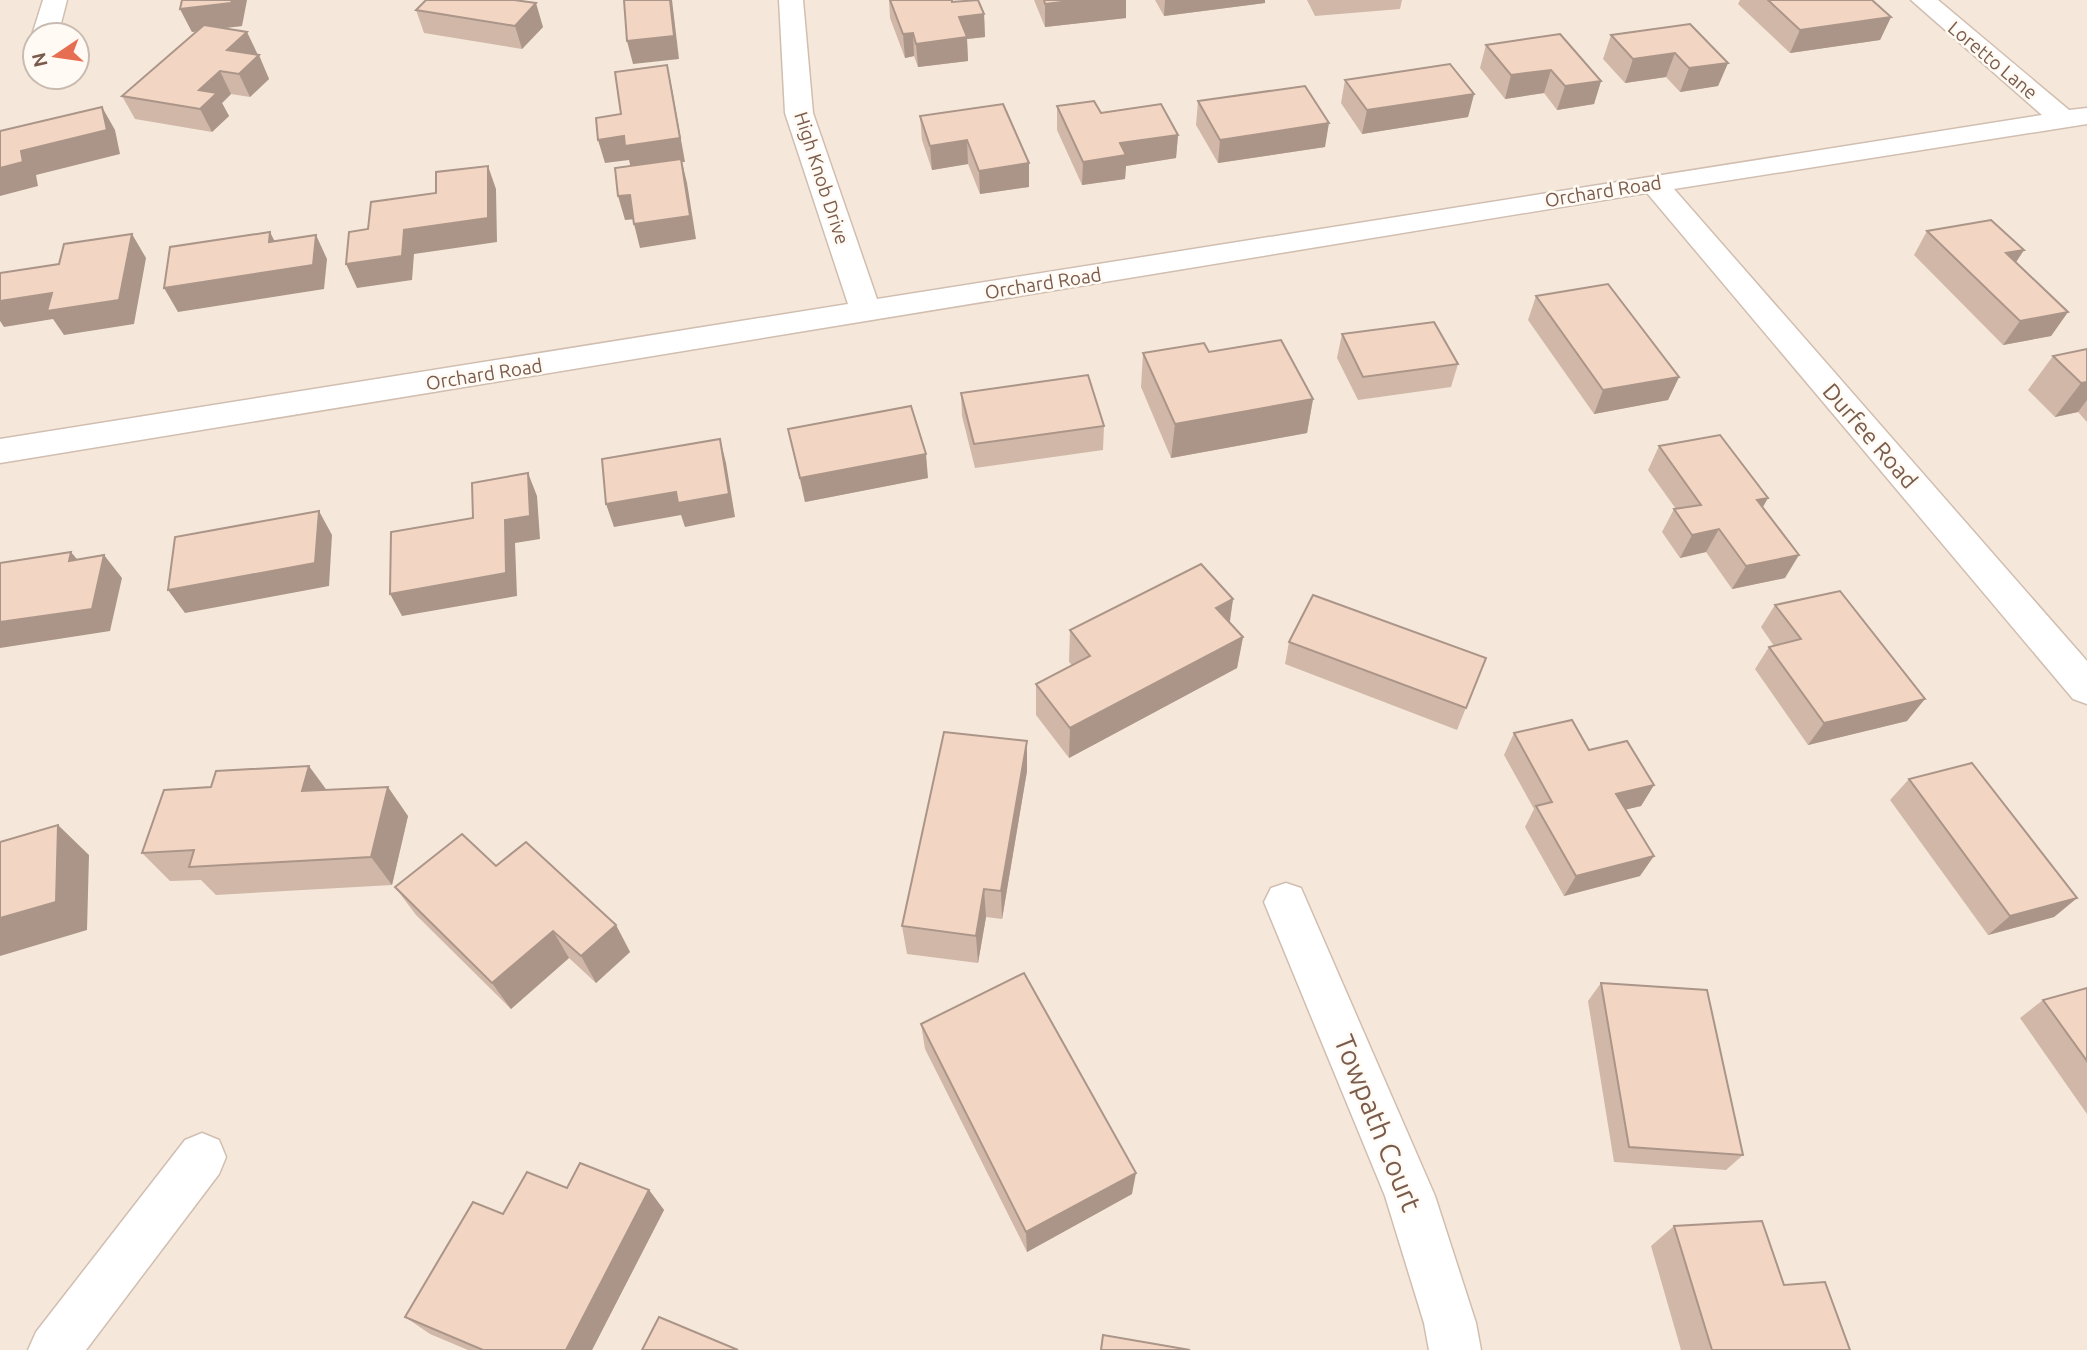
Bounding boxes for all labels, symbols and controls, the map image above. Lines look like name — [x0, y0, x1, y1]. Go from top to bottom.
street label: Loretto Lane — [1944, 16, 2042, 104]
north arrow — [21, 21, 91, 91]
text: N — [27, 50, 52, 69]
street label: High Knob Drive — [790, 109, 854, 247]
street label: Orchard Road — [1543, 171, 1663, 211]
street label: Orchard Road — [983, 263, 1103, 303]
street label: Orchard Road — [424, 354, 544, 394]
street label: Durfee Road — [1818, 378, 1923, 493]
street label: Towpath Court — [1329, 1030, 1428, 1216]

